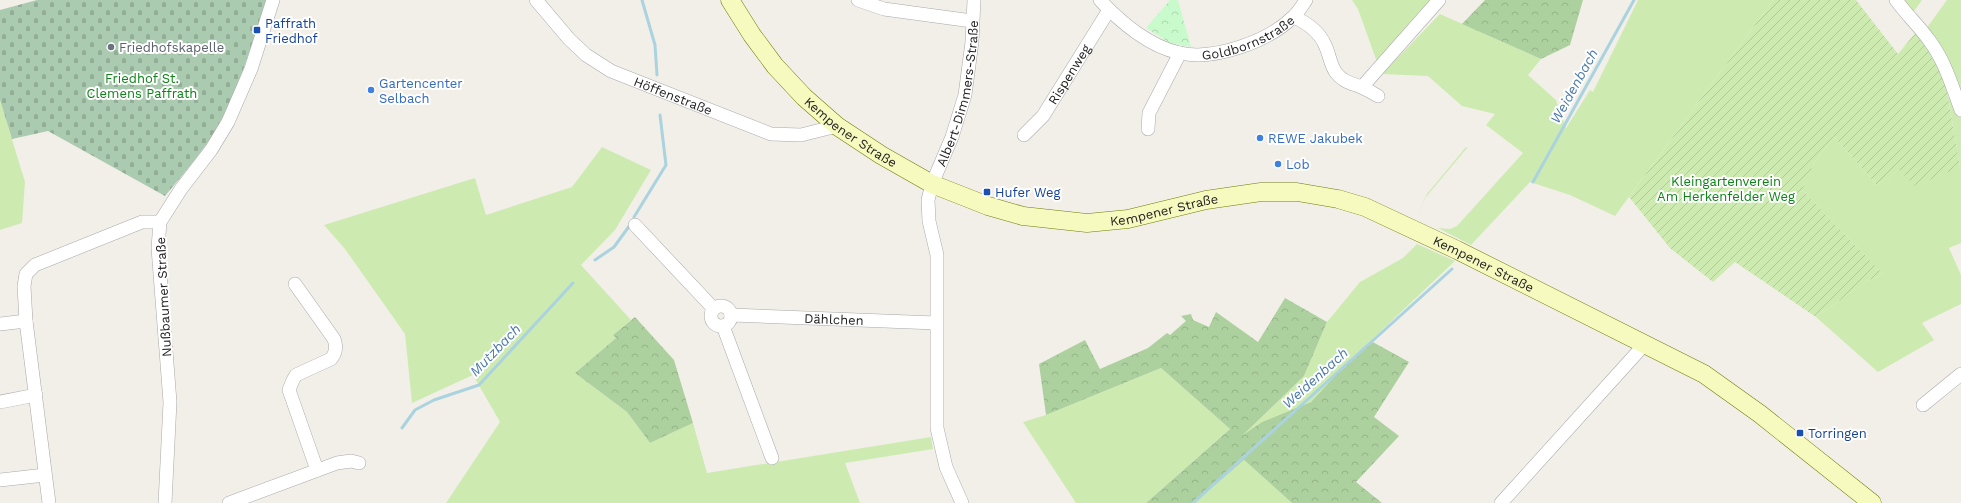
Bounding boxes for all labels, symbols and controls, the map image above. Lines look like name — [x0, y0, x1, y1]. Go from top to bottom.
street label: Goldbornstraße — [1201, 13, 1298, 63]
place label: Paffrath Friedhof — [265, 16, 318, 46]
street label: Albert-Dimmers-Straße — [933, 20, 981, 169]
marker: Paffrath Friedhof — [252, 25, 262, 35]
place label: Friedhofskapelle — [119, 40, 224, 55]
marker: Friedhofskapelle — [106, 42, 116, 52]
street label: Rispenweg — [1045, 42, 1094, 107]
water label: Weidenbach — [1547, 46, 1601, 126]
park label: Friedhof St. Clemens Paffrath — [87, 71, 197, 101]
street label: Höffenstraße — [632, 74, 714, 118]
place label: Gartencenter Selbach — [379, 76, 463, 106]
marker: Gartencenter Selbach — [366, 85, 376, 95]
street label: Kempener Straße — [801, 94, 899, 170]
place label: REWE Jakubek — [1268, 131, 1363, 146]
marker: REWE Jakubek — [1255, 133, 1265, 143]
place label: Lob — [1286, 157, 1310, 172]
marker: Lob — [1273, 159, 1283, 169]
park label: Kleingartenverein Am Herkenfelder Weg — [1657, 174, 1795, 204]
place label: Hufer Weg — [995, 185, 1061, 200]
marker: Hufer Weg — [982, 187, 992, 197]
street label: Kempener Straße — [1109, 191, 1219, 229]
street label: Kempener Straße — [1431, 233, 1536, 295]
street label: Nußbaumer Straße — [153, 237, 174, 357]
street label: Dählchen — [804, 311, 864, 328]
water label: Mutzbach — [466, 321, 524, 379]
water label: Weidenbach — [1279, 344, 1351, 412]
place label: Torringen — [1808, 426, 1867, 441]
marker: Torringen — [1795, 428, 1805, 438]

